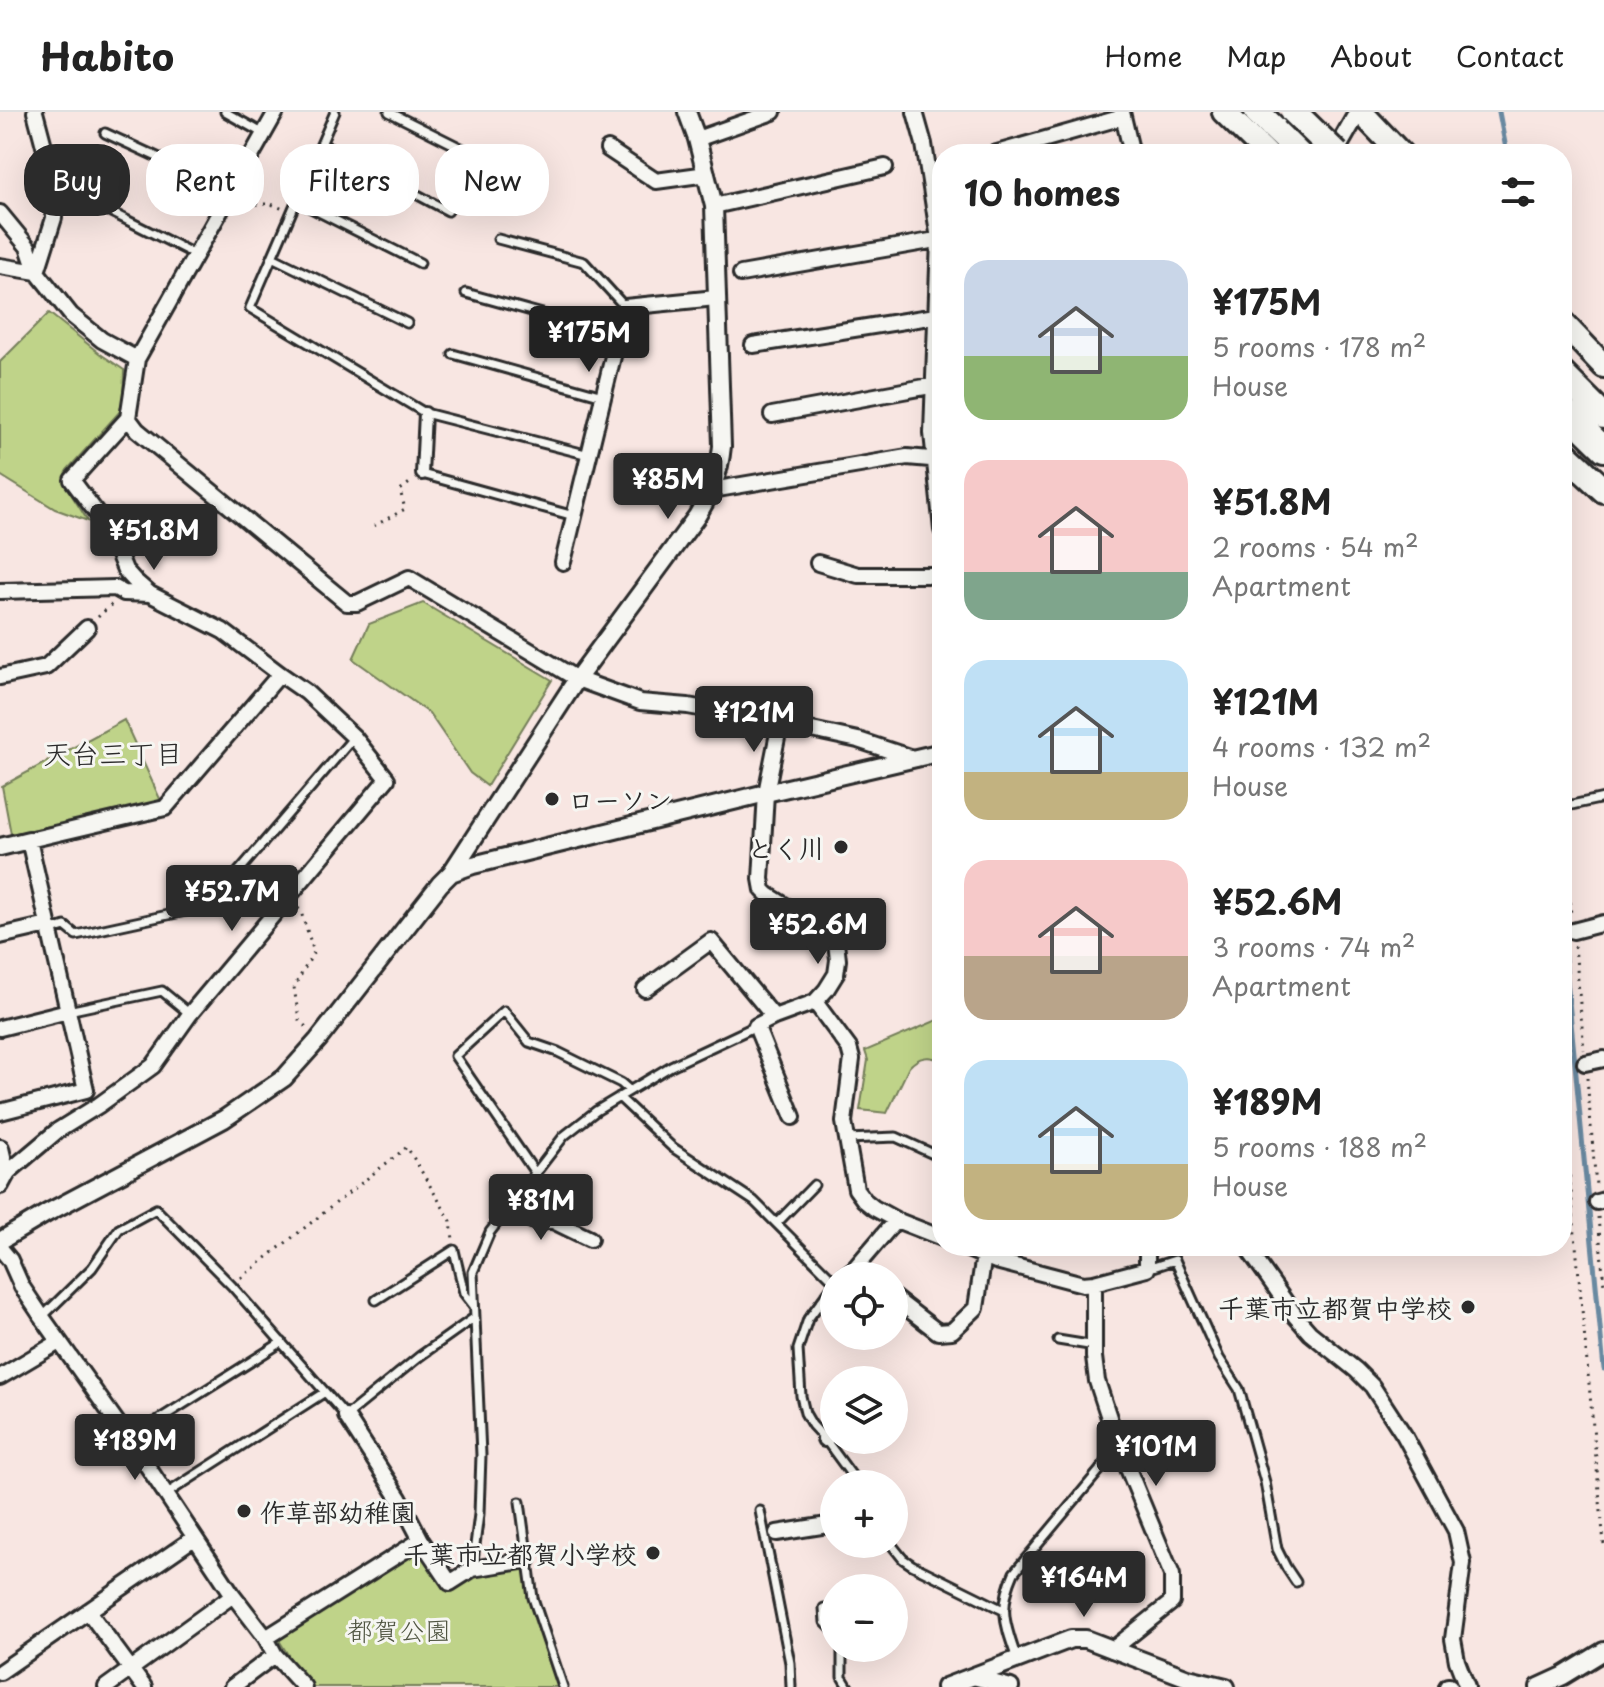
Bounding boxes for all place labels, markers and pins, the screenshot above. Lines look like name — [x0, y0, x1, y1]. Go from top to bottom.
pin: ¥175M — [533, 306, 645, 374]
pin: ¥85M — [621, 453, 715, 521]
pin: ¥51.8M — [89, 504, 219, 572]
pin: ¥121M — [698, 686, 810, 754]
place label: ローソン — [568, 780, 672, 819]
marker: ローソン — [543, 790, 561, 808]
place label: とく川 — [747, 828, 825, 867]
marker: とく川 — [832, 838, 850, 856]
pin: ¥52.7M — [167, 865, 297, 933]
pin: ¥52.6M — [753, 898, 883, 966]
pin: ¥81M — [494, 1174, 588, 1242]
place label: 千葉市立都賀中学校 — [1218, 1288, 1452, 1327]
marker: 千葉市立都賀中学校 — [1459, 1298, 1477, 1316]
pin: ¥189M — [79, 1414, 191, 1482]
pin: ¥101M — [1100, 1420, 1212, 1488]
place label: 作草部幼稚園 — [260, 1492, 416, 1531]
marker: 作草部幼稚園 — [235, 1502, 253, 1520]
place label: 千葉市立都賀小学校 — [403, 1534, 637, 1573]
marker: 千葉市立都賀小学校 — [644, 1544, 662, 1562]
pin: ¥164M — [1028, 1551, 1140, 1619]

